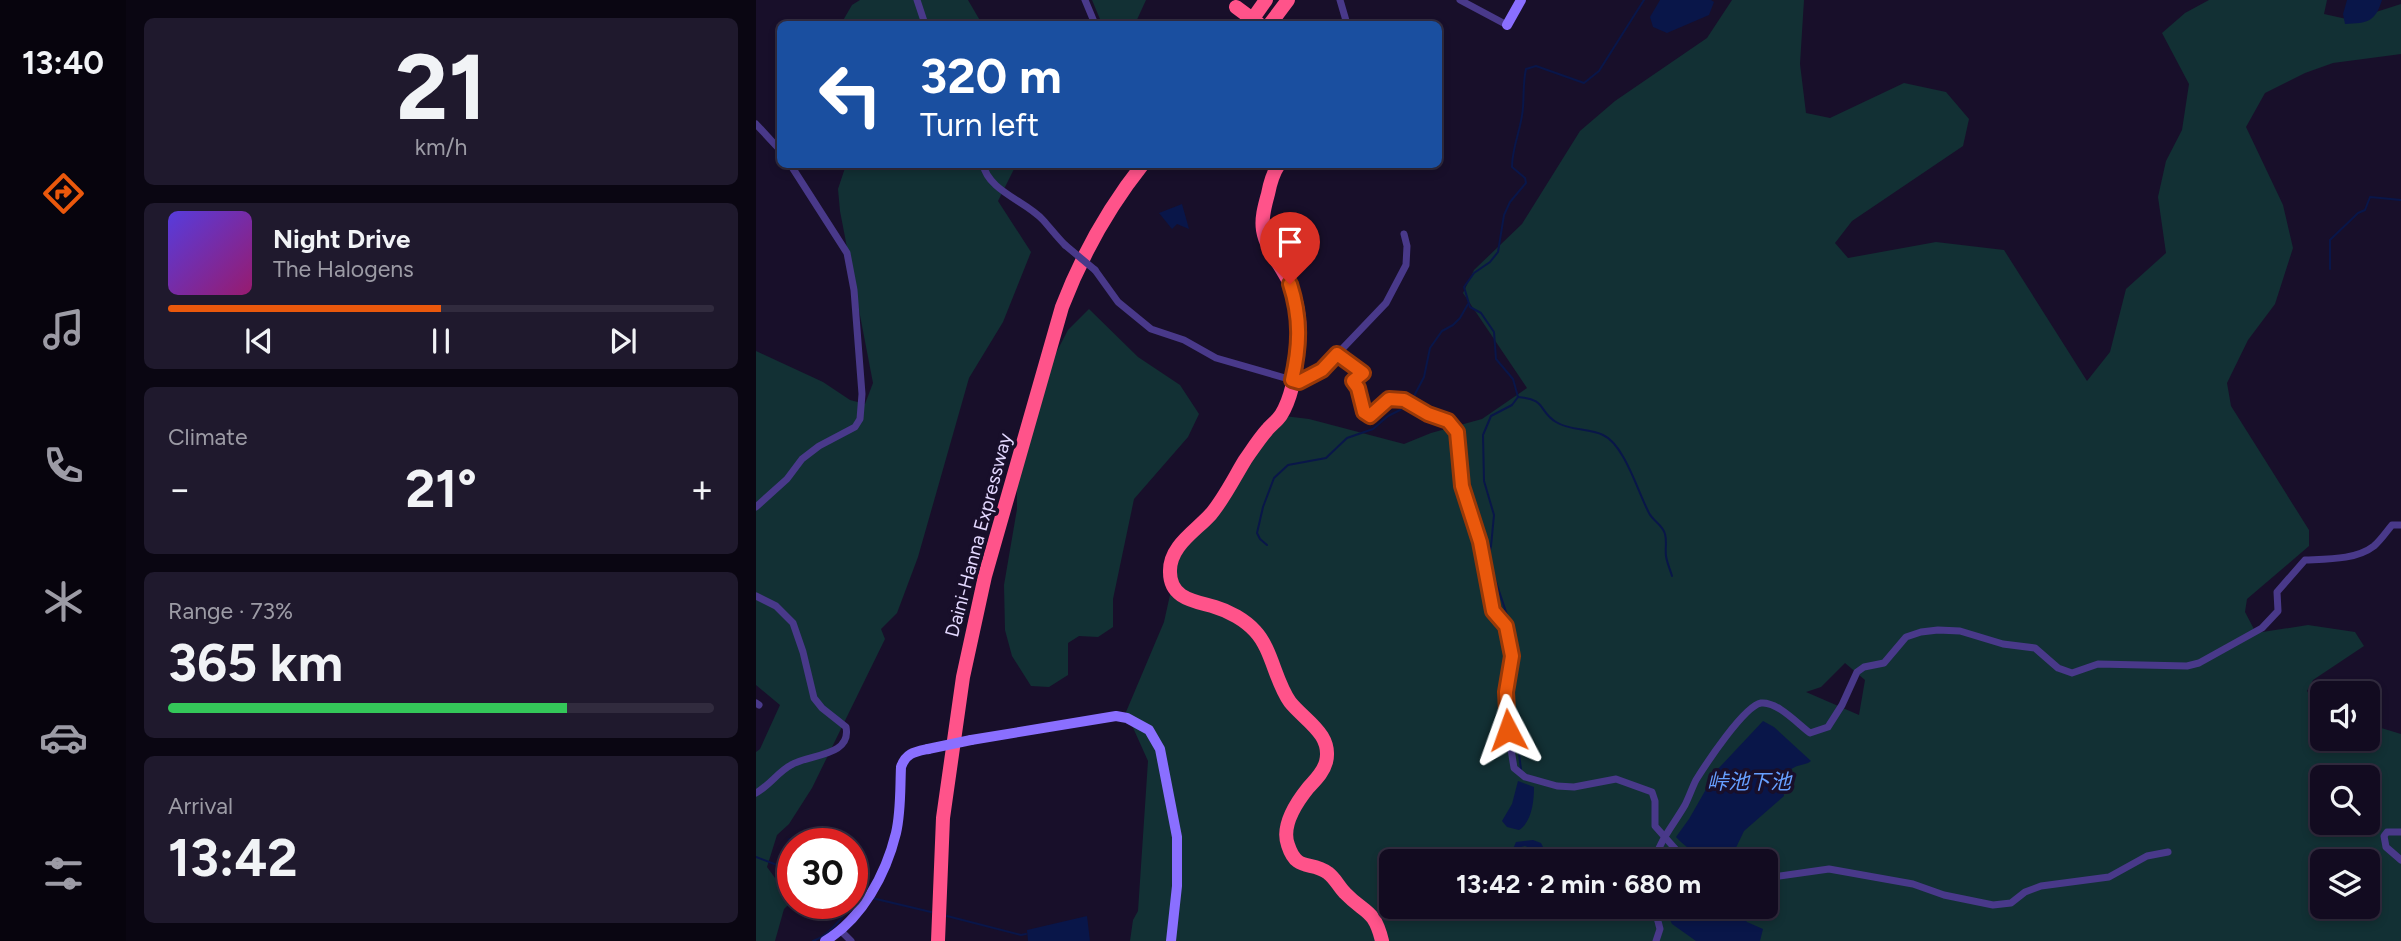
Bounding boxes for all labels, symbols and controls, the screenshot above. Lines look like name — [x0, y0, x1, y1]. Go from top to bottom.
text: 21 — [395, 33, 487, 142]
text: 13:40 — [22, 44, 104, 82]
text: 320 m — [920, 46, 1062, 105]
icon: left — [805, 49, 896, 140]
text: Turn left — [920, 106, 1039, 144]
text: km/h — [415, 133, 467, 161]
icon: directions — [39, 169, 88, 218]
pin — [1260, 212, 1320, 284]
text: Night Drive — [273, 223, 410, 255]
icon: arrive — [1271, 223, 1309, 261]
text: The Halogens — [273, 255, 414, 283]
icon: music — [39, 305, 88, 354]
icon: previous — [240, 322, 278, 360]
icon: pause — [422, 322, 460, 360]
icon: next — [604, 322, 642, 360]
text: Climate — [168, 423, 247, 451]
street label: Daini-Hanna Expressway — [940, 431, 1017, 639]
icon: phone — [39, 441, 88, 490]
text: 21° — [405, 458, 477, 520]
text: − — [168, 466, 192, 512]
text: + — [690, 466, 714, 512]
icon: climate — [39, 577, 88, 626]
text: Range · 73% — [168, 597, 293, 625]
text: 365 km — [168, 632, 343, 694]
map controls — [2310, 681, 2380, 919]
button: sound — [2310, 681, 2380, 751]
position arrow — [1471, 693, 1545, 767]
icon: car — [39, 713, 88, 762]
button: search — [2310, 765, 2380, 835]
water label: 峠池下池 — [1707, 769, 1793, 794]
text: Arrival — [168, 792, 233, 820]
text: 13:42 — [168, 827, 298, 889]
speed limit sign: 30 — [777, 828, 868, 919]
icon: filters — [39, 849, 88, 898]
button: layers — [2310, 849, 2380, 919]
text: 13:42 · 2 min · 680 m — [1456, 868, 1701, 900]

